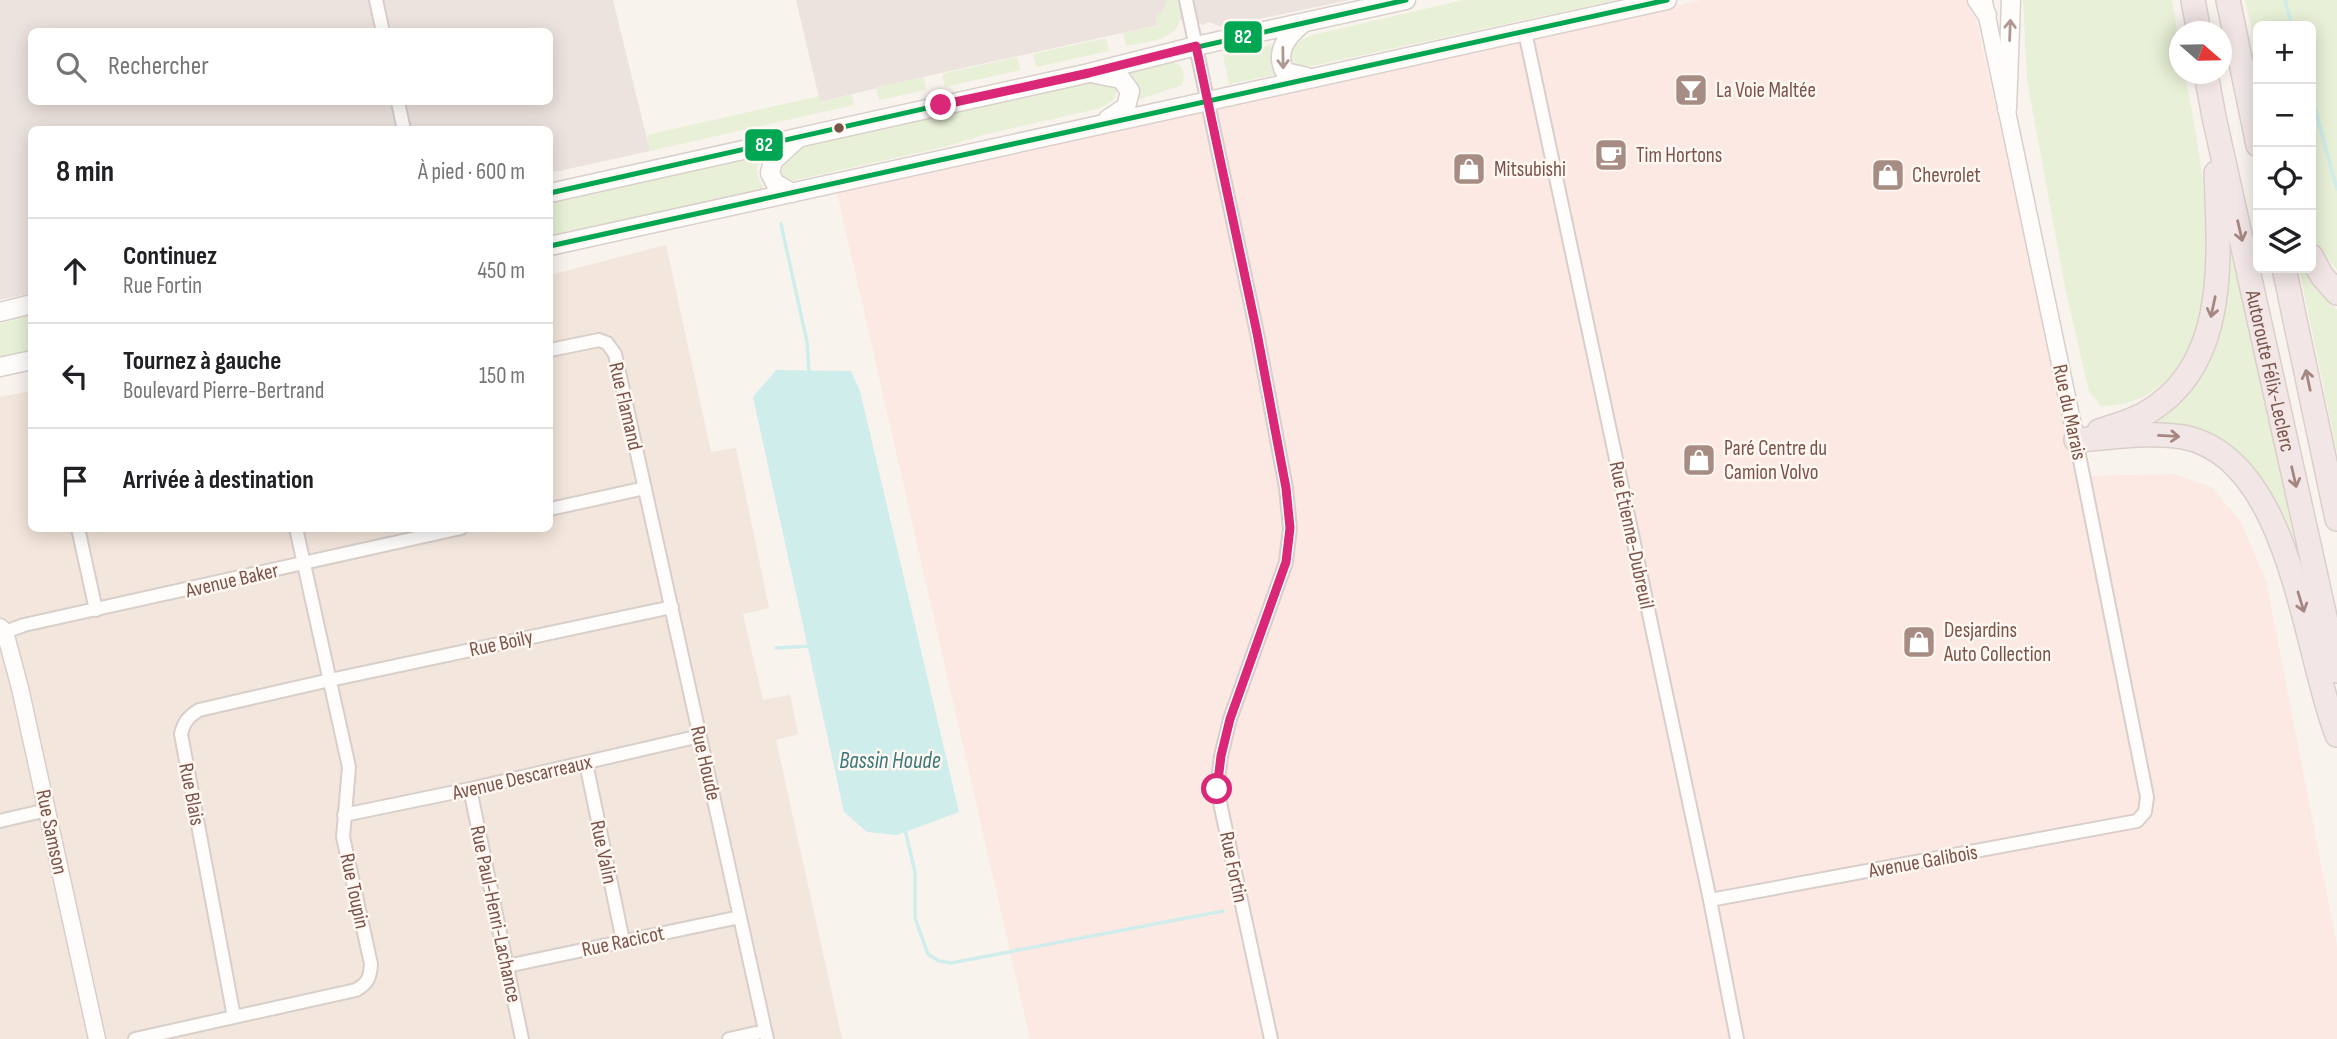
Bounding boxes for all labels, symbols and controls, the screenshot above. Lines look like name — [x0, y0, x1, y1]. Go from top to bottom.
one-way arrow — [2003, 19, 2016, 42]
line badge: 82 — [1223, 20, 1263, 54]
north arrow — [2169, 21, 2232, 84]
map controls — [2253, 21, 2316, 273]
button: + — [2253, 21, 2316, 84]
text: 82 — [1234, 26, 1252, 49]
search box — [28, 28, 553, 105]
one-way arrow — [1276, 46, 1290, 69]
icon: search — [52, 48, 90, 86]
text: Rechercher — [108, 51, 209, 82]
bar icon: La Voie Maltée — [1672, 71, 1710, 109]
place label: La Voie Maltée — [1716, 78, 1816, 103]
button: − — [2253, 84, 2316, 147]
route end — [925, 89, 956, 120]
unlabelled marker — [832, 121, 846, 135]
line badge: 82 — [744, 128, 784, 162]
text: 82 — [755, 134, 773, 157]
cafe icon: Tim Hortons — [1592, 136, 1630, 174]
place label: Tim Hortons — [1636, 143, 1722, 168]
button: locate — [2253, 147, 2316, 210]
shop icon: Mitsubishi — [1450, 150, 1488, 188]
text: 8 min — [56, 154, 114, 190]
shop icon: Chevrolet — [1869, 156, 1907, 194]
place label: Mitsubishi — [1494, 157, 1566, 182]
text: À pied · 600 m — [418, 158, 525, 186]
place label: Chevrolet — [1912, 163, 1981, 188]
button: layers — [2253, 210, 2316, 273]
one-way arrow — [2233, 219, 2247, 242]
text: Continuez — [123, 241, 217, 272]
icon: ahead — [56, 252, 94, 290]
text: 450 m — [477, 257, 525, 285]
text: Rue Fortin — [123, 272, 202, 300]
street label: Autoroute Félix-Leclerc — [2240, 287, 2300, 454]
one-way arrow — [2206, 295, 2220, 318]
text: Tournez à gauche — [123, 346, 281, 377]
icon: left — [56, 357, 94, 395]
street label: Rue Flamand — [603, 360, 648, 453]
text: 150 m — [479, 362, 525, 390]
street label: Rue du Marais — [2047, 362, 2092, 462]
one-way arrow — [2300, 369, 2314, 392]
text: Boulevard Pierre-Bertrand — [123, 377, 324, 405]
one-way arrow — [2157, 430, 2180, 443]
place label: Paré Centre du Camion Volvo — [1724, 436, 1827, 485]
shop icon: Paré Centre du Camion Volvo — [1680, 441, 1718, 479]
street label: Rue Étienne-Dubreuil — [1604, 459, 1659, 611]
icon: arrive — [56, 462, 94, 500]
text: Arrivée à destination — [123, 465, 314, 496]
one-way arrow — [2288, 465, 2302, 488]
street label: Avenue Baker — [182, 558, 281, 604]
one-way arrow — [2295, 591, 2308, 613]
place label: Desjardins Auto Collection — [1943, 618, 2051, 667]
shop icon: Desjardins Auto Collection — [1900, 623, 1938, 661]
street label: Rue Boily — [467, 625, 535, 662]
street label: Rue Houde — [685, 723, 726, 803]
water label: Bassin Houde — [839, 747, 941, 775]
street label: Avenue Descarreaux — [449, 749, 594, 806]
street label: Rue Blais — [173, 761, 210, 827]
route start — [1201, 773, 1232, 804]
street label: Rue Samson — [30, 787, 73, 877]
street label: Rue Valin — [585, 818, 622, 886]
street label: Rue Paul-Henri-Lachance — [465, 823, 526, 1005]
street label: Rue Fortin — [1214, 829, 1253, 905]
street label: Avenue Galibois — [1866, 840, 1980, 884]
street label: Rue Toupin — [334, 851, 375, 931]
street label: Rue Racicot — [580, 921, 667, 962]

